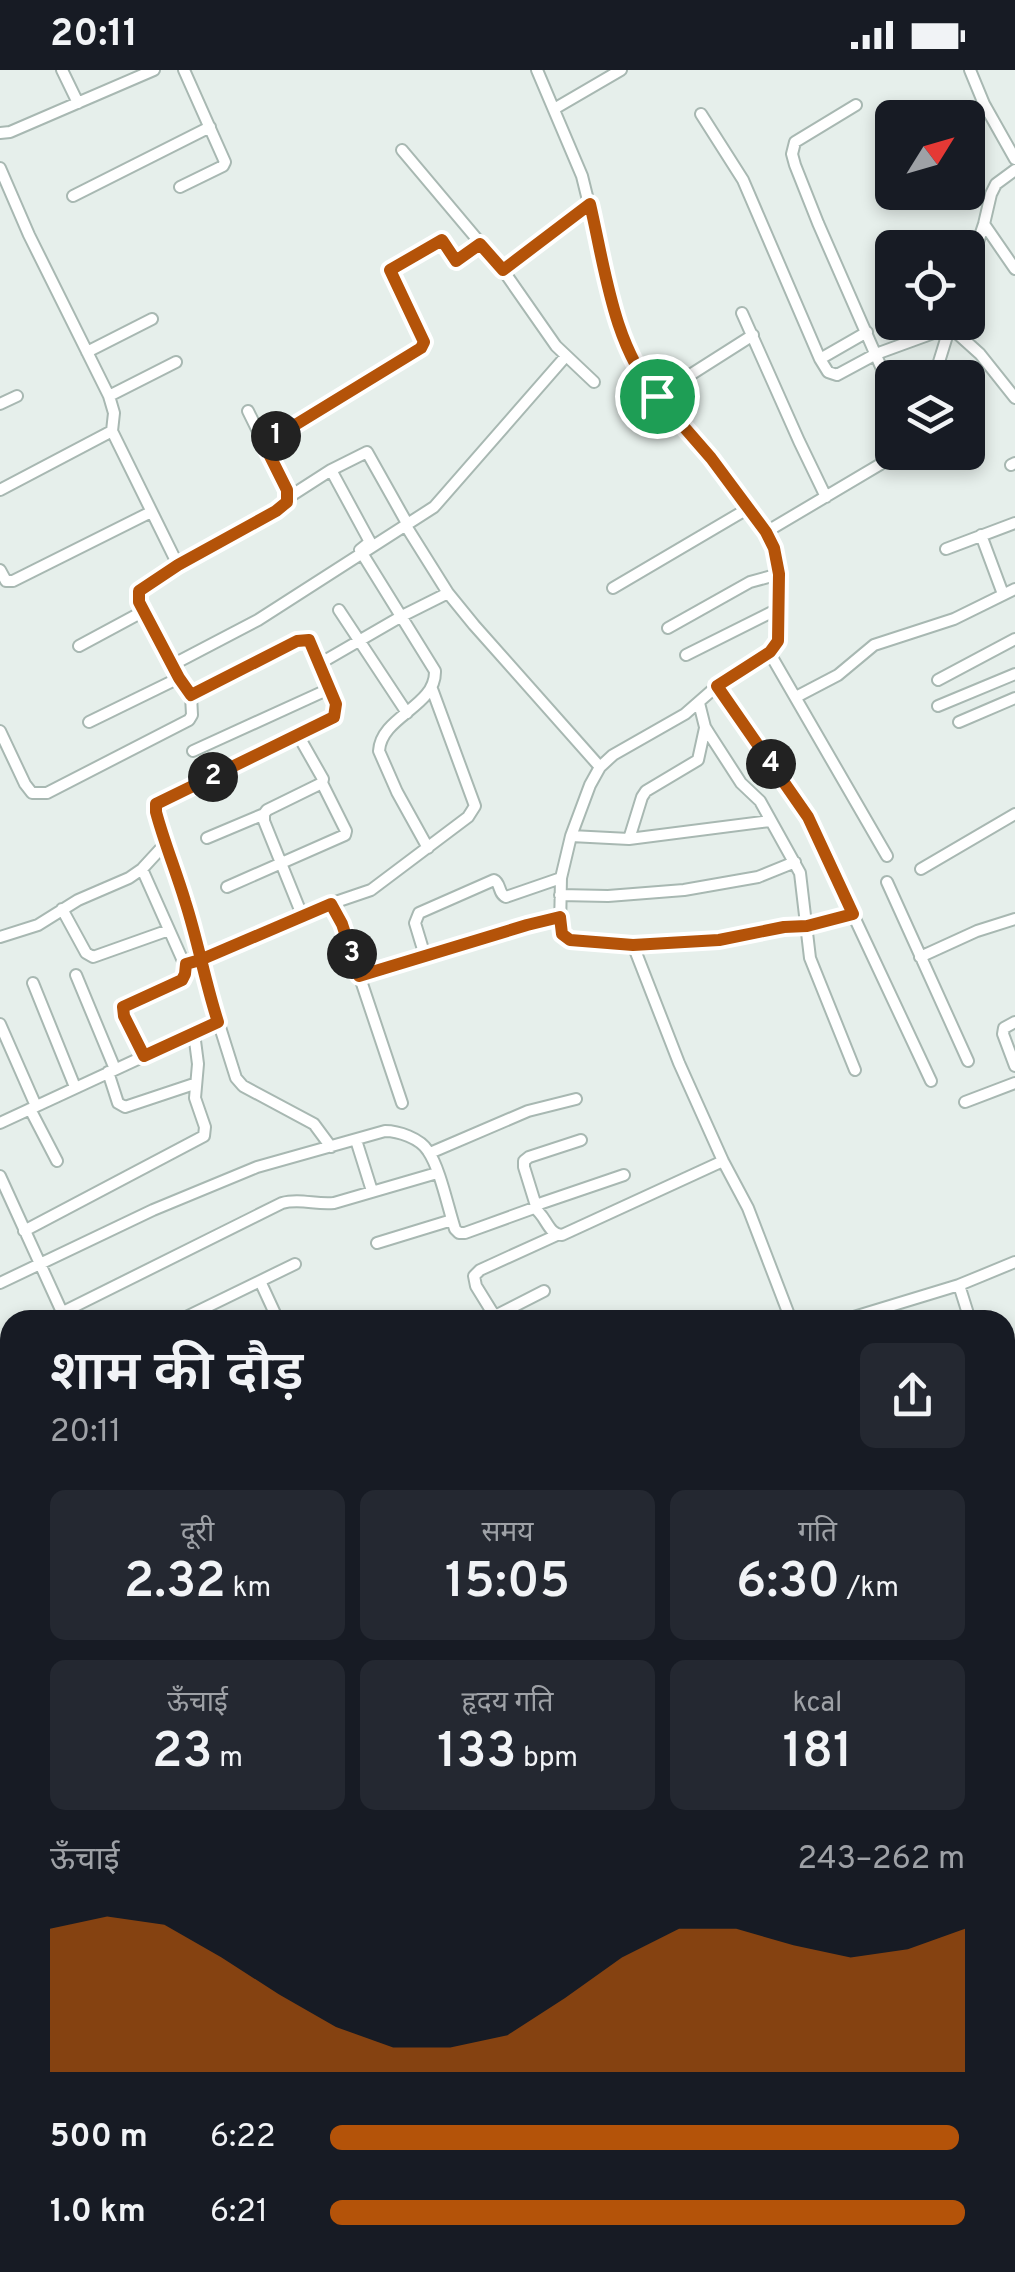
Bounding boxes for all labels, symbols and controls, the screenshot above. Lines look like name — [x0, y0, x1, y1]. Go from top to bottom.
text: 20:11 — [50, 11, 138, 60]
north arrow — [875, 100, 985, 210]
map controls — [875, 100, 985, 470]
button: locate — [875, 230, 985, 340]
pin — [615, 354, 700, 439]
button: layers — [875, 360, 985, 470]
icon: arrive — [630, 369, 685, 424]
pin: 1 — [251, 411, 301, 461]
text: 1 — [270, 418, 282, 454]
pin: 4 — [746, 739, 796, 789]
text: 4 — [762, 746, 780, 782]
pin: 2 — [188, 752, 238, 802]
text: 2 — [204, 759, 222, 795]
pin: 3 — [327, 929, 377, 979]
text: 3 — [344, 936, 360, 972]
text: शाम की दौड़ — [50, 1340, 303, 1410]
button: share — [860, 1343, 965, 1448]
text: 20:11 — [50, 1413, 121, 1453]
text: दूरी — [181, 1516, 214, 1552]
text: समय — [482, 1516, 533, 1552]
text: गति — [798, 1516, 837, 1552]
text: 2.32 — [124, 1552, 226, 1615]
text: 15:05 — [445, 1552, 570, 1615]
text: 6:30 — [736, 1552, 840, 1615]
text: km — [226, 1571, 271, 1607]
text: /km — [840, 1571, 899, 1607]
text: ऊँचाई — [167, 1686, 228, 1722]
text: हृदय गति — [461, 1686, 554, 1722]
text: kcal — [793, 1686, 842, 1722]
text: 23 — [152, 1722, 213, 1785]
text: 133 — [437, 1722, 517, 1785]
text: 181 — [782, 1722, 853, 1785]
text: m — [213, 1741, 243, 1777]
text: bpm — [517, 1741, 578, 1777]
text: 243–262 m — [798, 1840, 965, 1880]
text: ऊँचाई — [50, 1841, 119, 1881]
text: 500 m — [50, 2118, 148, 2158]
text: 6:22 — [210, 2118, 275, 2158]
text: 1.0 km — [50, 2193, 146, 2233]
text: 6:21 — [210, 2193, 268, 2233]

